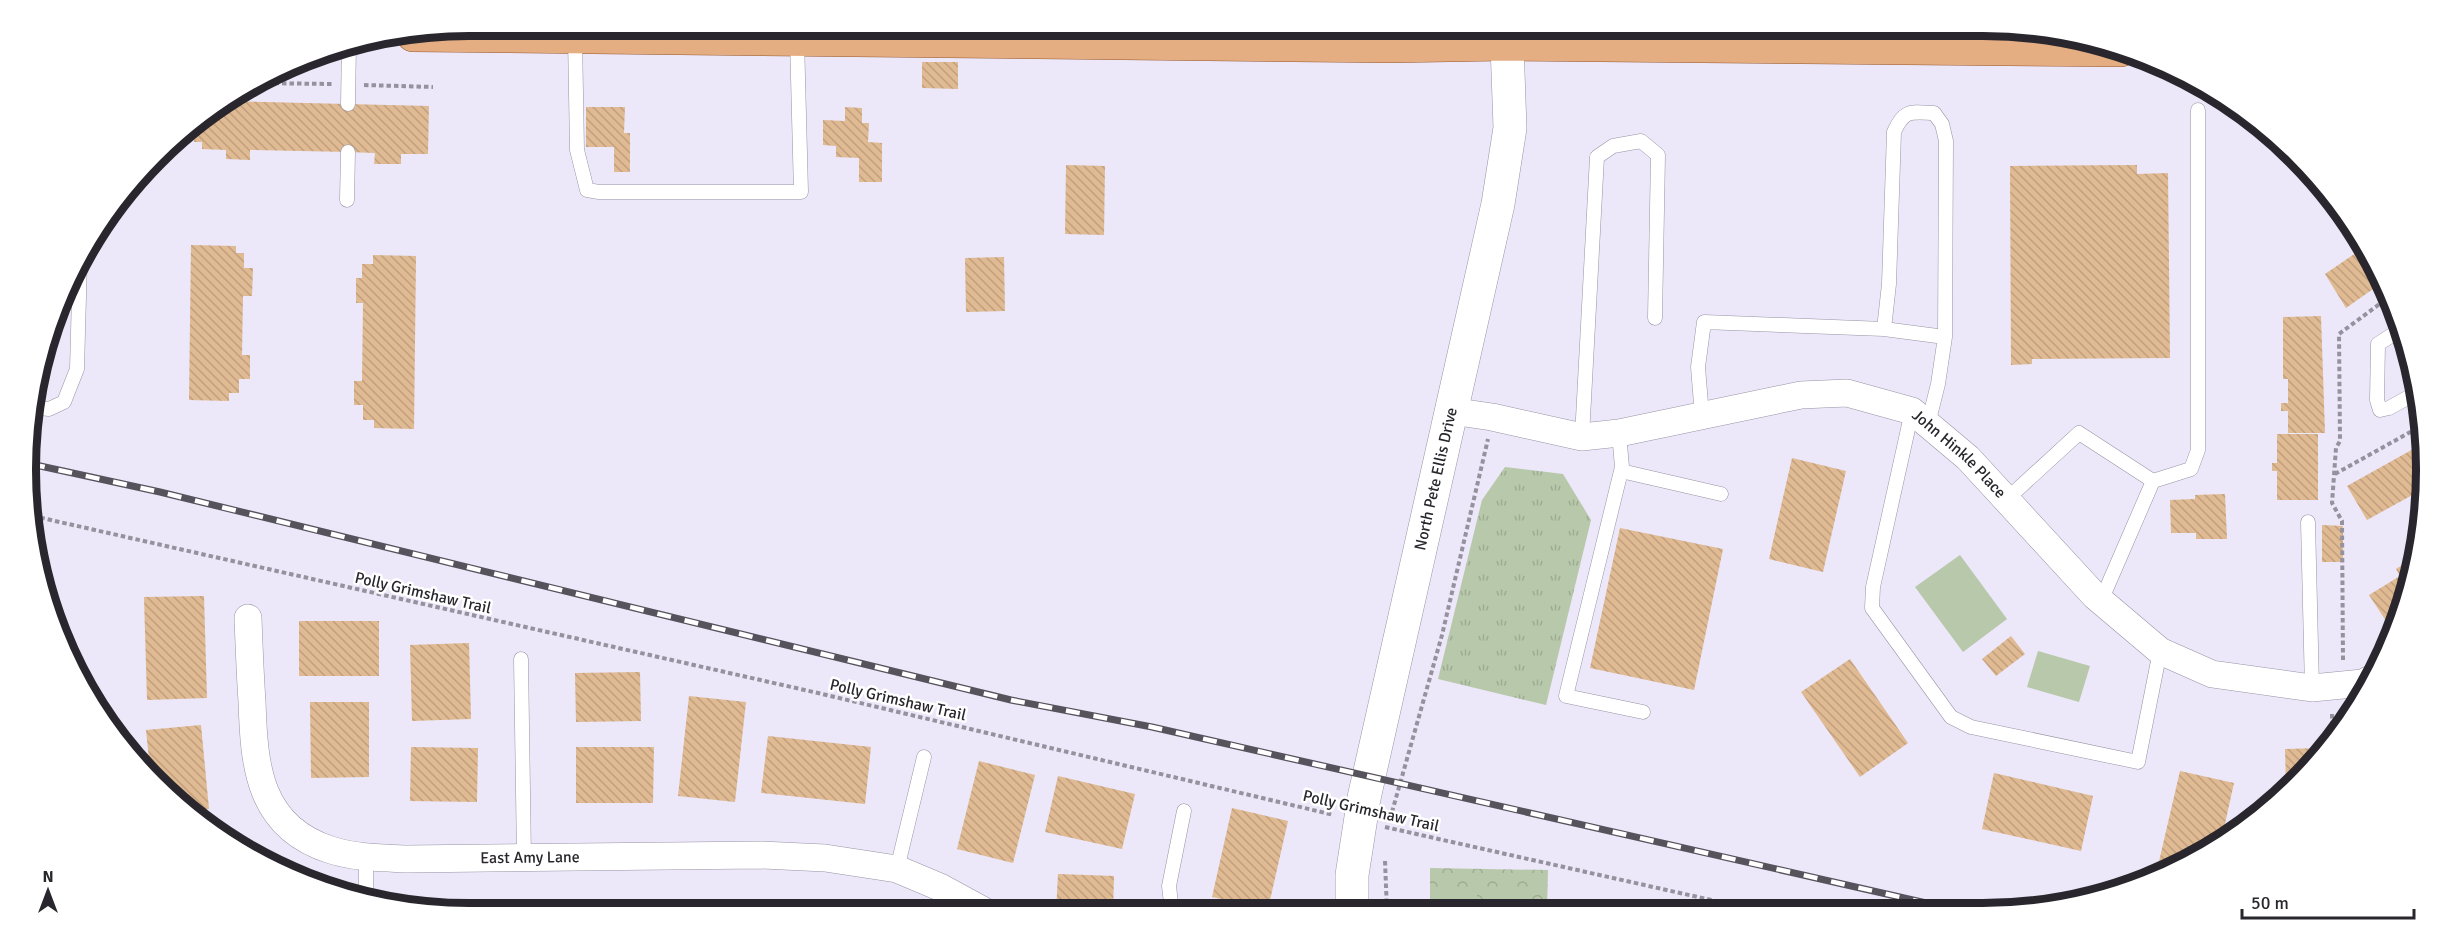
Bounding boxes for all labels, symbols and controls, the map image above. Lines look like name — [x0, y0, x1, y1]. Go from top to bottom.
street label: John Hinkle Place — [1908, 405, 2010, 503]
street label: North Pete Ellis Drive — [1410, 406, 1462, 552]
street label: Polly Grimshaw Trail — [353, 568, 493, 618]
street label: Polly Grimshaw Trail — [828, 675, 968, 725]
street label: Polly Grimshaw Trail — [1301, 786, 1441, 836]
street label: East Amy Lane — [480, 847, 580, 868]
north arrow — [18, 861, 78, 921]
text: N — [42, 867, 54, 887]
scale bar — [2242, 882, 2414, 920]
text: 50 m — [2251, 892, 2289, 914]

